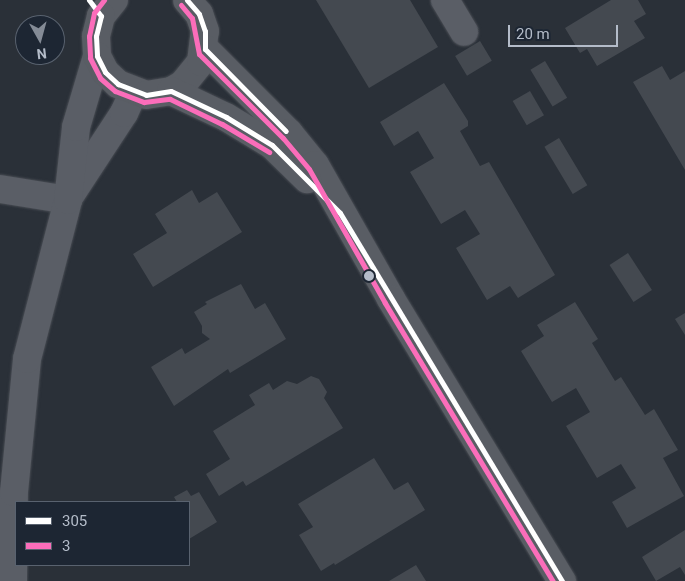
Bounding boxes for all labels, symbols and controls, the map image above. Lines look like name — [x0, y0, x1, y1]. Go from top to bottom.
north arrow — [15, 15, 65, 65]
scale bar — [510, 15, 620, 47]
text: 20 m — [516, 25, 550, 43]
text: N — [36, 45, 48, 62]
unlabelled marker — [364, 271, 374, 281]
legend — [15, 501, 190, 566]
text: 305 — [62, 512, 87, 530]
text: 3 — [62, 537, 70, 555]

